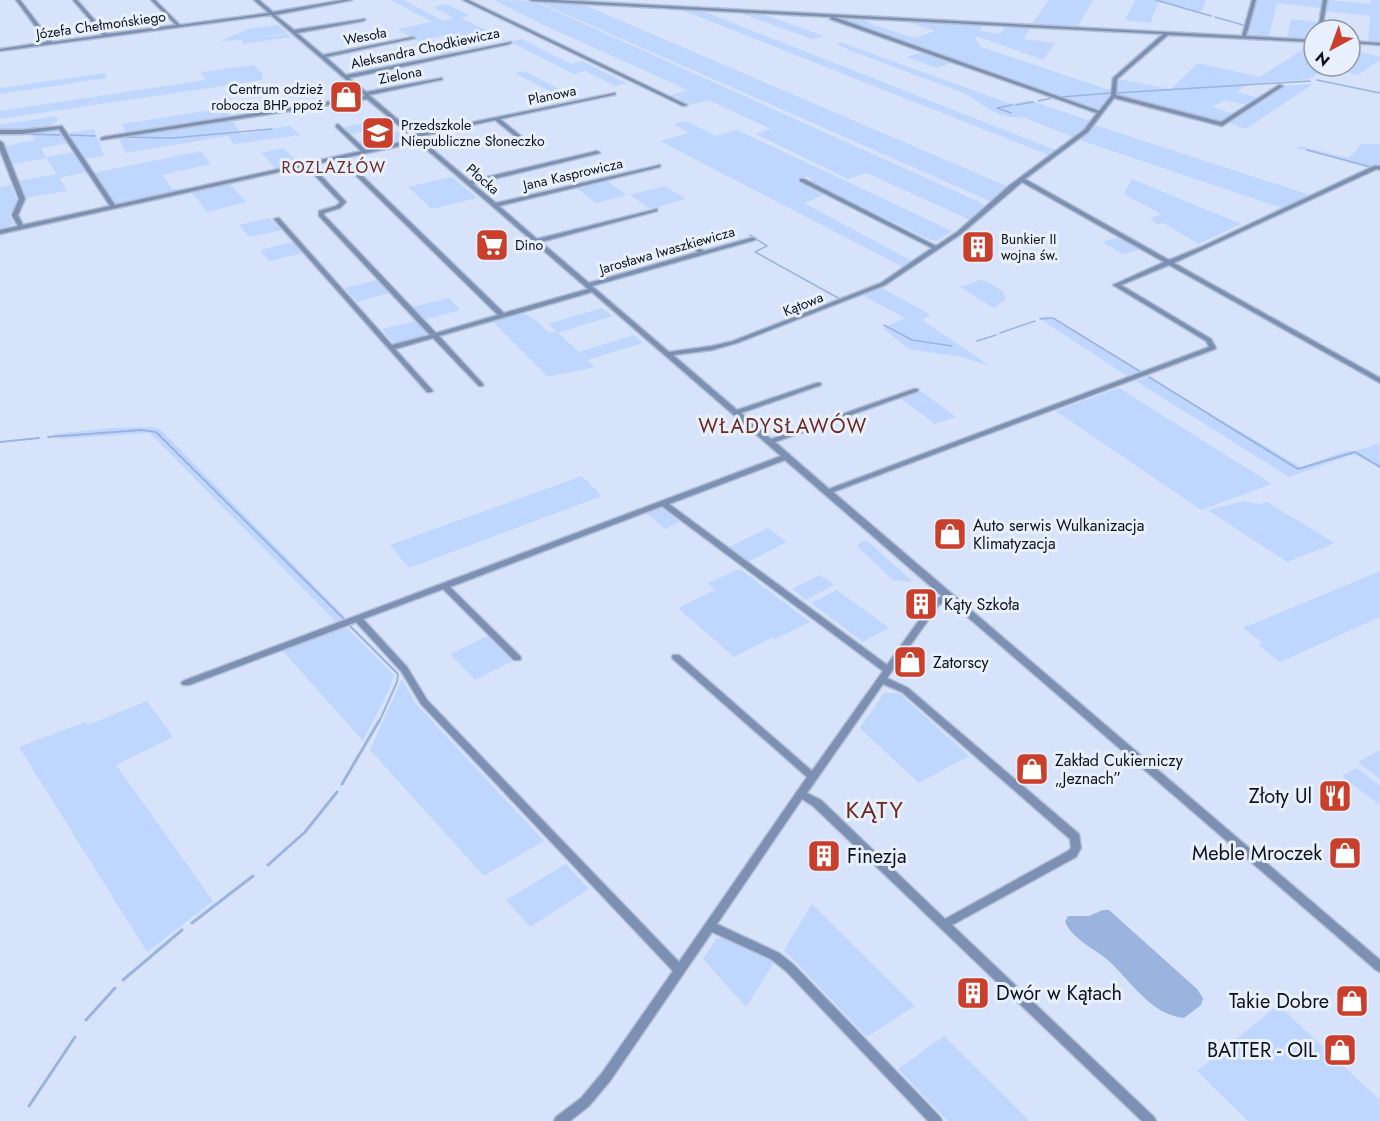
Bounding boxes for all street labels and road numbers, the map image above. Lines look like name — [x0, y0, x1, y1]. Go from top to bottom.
street label: Józefa Chełmońskiego — [33, 6, 167, 44]
street label: Wesoła — [342, 22, 388, 50]
street label: Aleksandra Chodkiewicza — [349, 22, 501, 74]
street label: Zielona — [377, 61, 423, 89]
street label: Planowa — [526, 80, 578, 110]
street label: Jana Kasprowicza — [519, 153, 625, 196]
street label: Płocka — [462, 159, 504, 199]
street label: Jarosława Iwaszkiewicza — [595, 221, 737, 279]
street label: Kątowa — [780, 287, 826, 321]

